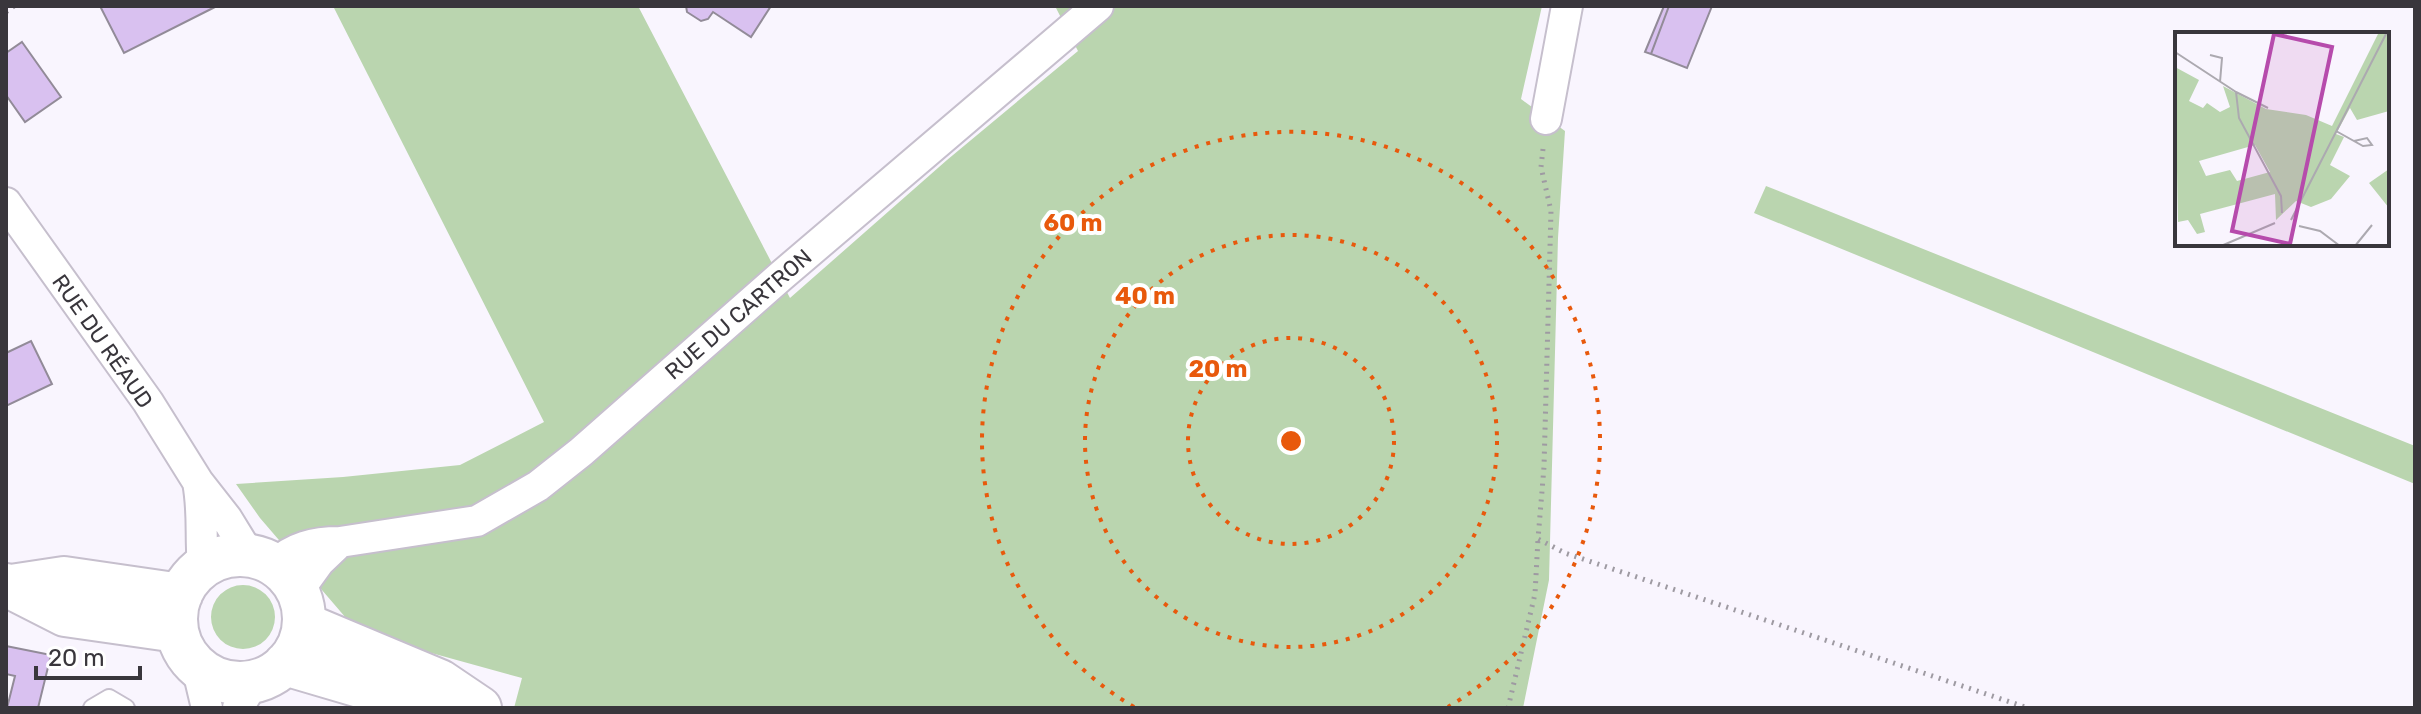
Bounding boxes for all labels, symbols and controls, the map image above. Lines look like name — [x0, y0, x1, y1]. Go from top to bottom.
inset map — [2175, 32, 2389, 246]
text: 60 m — [1043, 209, 1103, 237]
street label: RUE DU CARTRON — [660, 243, 817, 385]
street label: RUE DU RÉAUD — [46, 269, 159, 413]
text: 40 m — [1115, 282, 1175, 310]
text: 20 m — [1188, 355, 1248, 383]
centre of rings — [1277, 427, 1305, 455]
scale bar — [36, 630, 140, 680]
text: 20 m — [48, 644, 105, 672]

